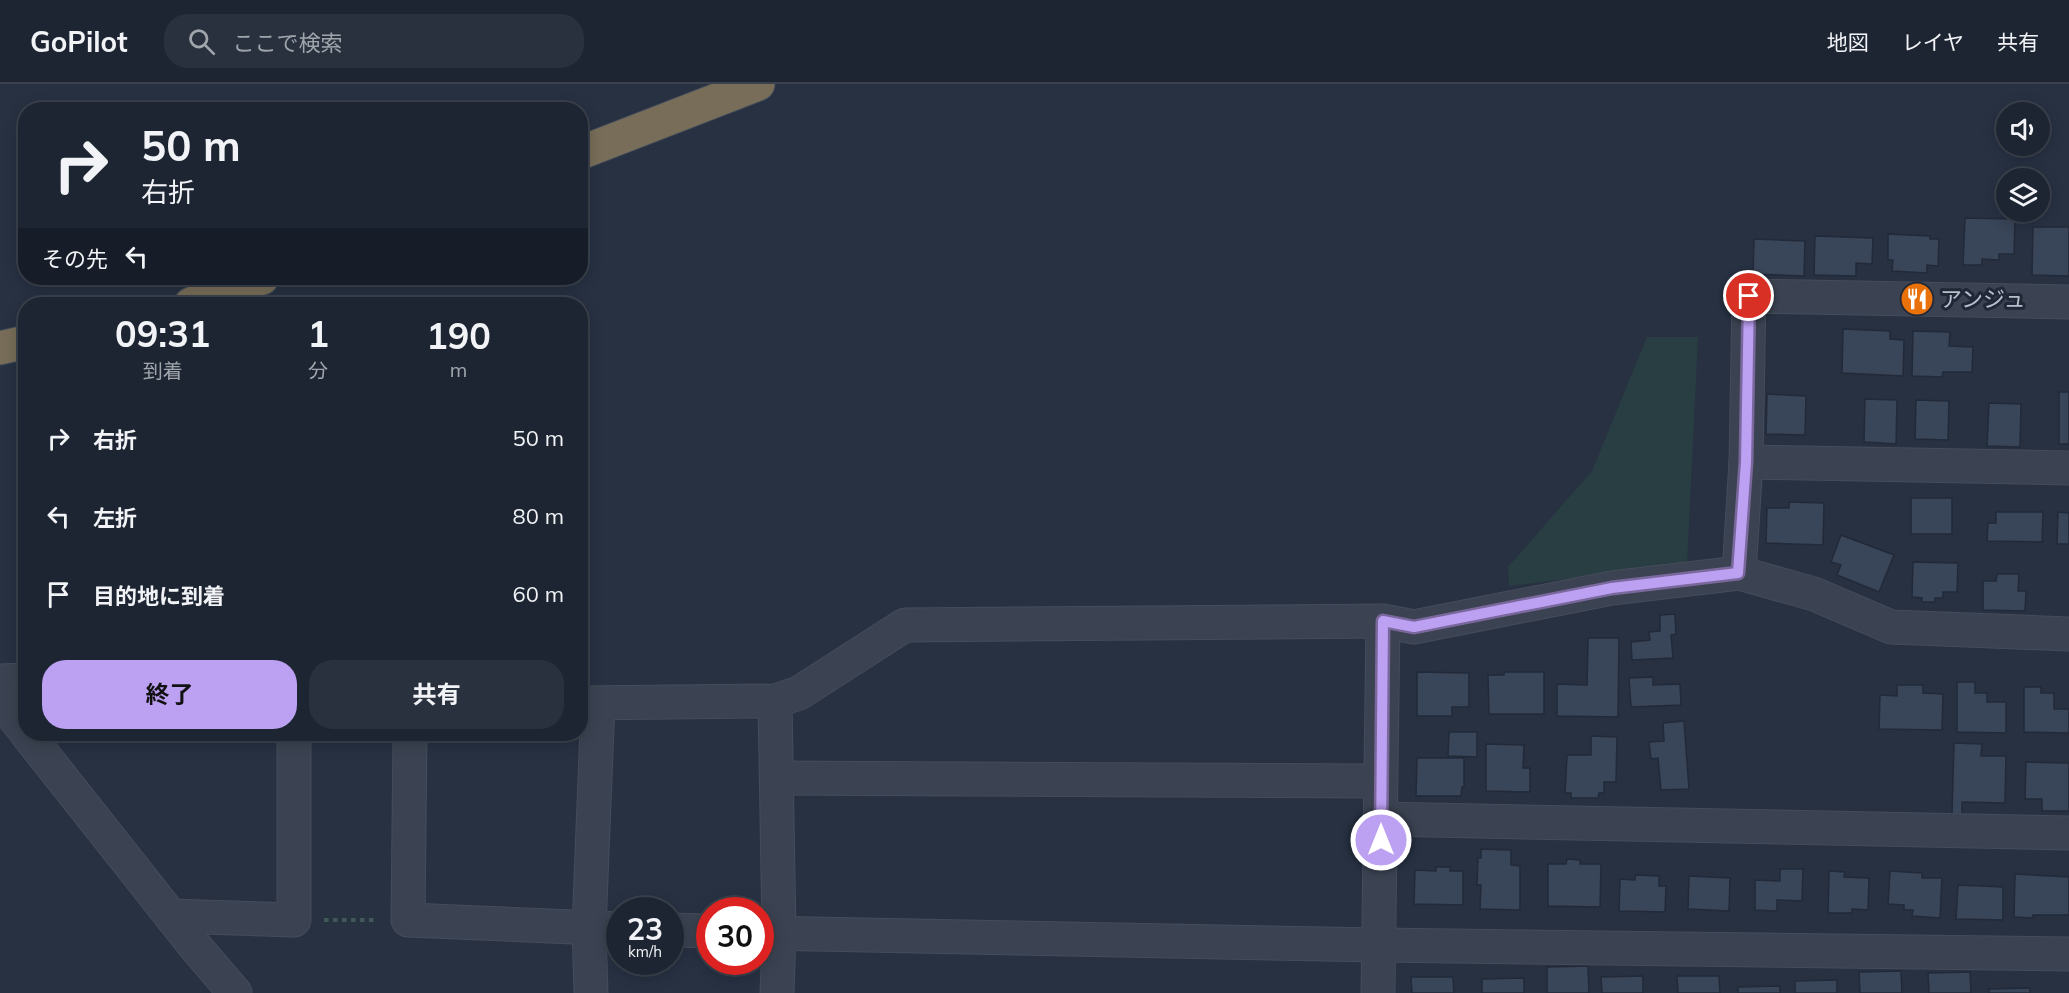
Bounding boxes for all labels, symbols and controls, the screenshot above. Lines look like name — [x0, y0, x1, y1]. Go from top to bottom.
search box — [164, 14, 584, 68]
text: GoPilot — [30, 24, 128, 59]
icon: search — [185, 25, 218, 58]
text: ここで検索 — [233, 29, 343, 57]
text: 地図 — [1827, 29, 1869, 55]
text: レイヤ — [1902, 29, 1964, 55]
text: 共有 — [1997, 29, 2039, 55]
map controls — [1996, 102, 2050, 222]
button: sound — [1996, 102, 2050, 156]
text: 50 m — [141, 119, 241, 172]
icon: right — [42, 126, 120, 204]
button: layers — [1996, 168, 2050, 222]
text: 右折 — [141, 175, 195, 209]
icon: left — [120, 240, 153, 273]
text: その先 — [42, 245, 108, 273]
pin — [1723, 270, 1774, 321]
icon: arrive — [1732, 279, 1765, 312]
restaurant icon: アンジュ — [1899, 281, 1935, 317]
place label: アンジュ — [1940, 285, 2026, 313]
text: 09:31 — [115, 311, 210, 356]
text: 1 — [307, 311, 329, 356]
text: 190 — [426, 313, 491, 358]
text: m — [450, 357, 467, 382]
text: 到着 — [143, 358, 183, 383]
text: 分 — [308, 358, 328, 383]
icon: right — [42, 422, 75, 455]
text: 50 m — [513, 424, 564, 452]
text: 右折 — [93, 426, 137, 454]
icon: left — [42, 500, 75, 533]
text: 80 m — [513, 502, 564, 530]
text: 左折 — [93, 504, 137, 532]
icon: arrive — [42, 578, 75, 611]
text: 60 m — [513, 580, 564, 608]
text: 目的地に到着 — [93, 582, 225, 610]
button: 終了 — [42, 660, 297, 729]
button: 共有 — [309, 660, 564, 729]
position arrow — [1349, 808, 1413, 872]
speed limit sign: 30 — [696, 897, 774, 975]
text: 23 — [627, 910, 663, 948]
text: km/h — [628, 942, 662, 961]

